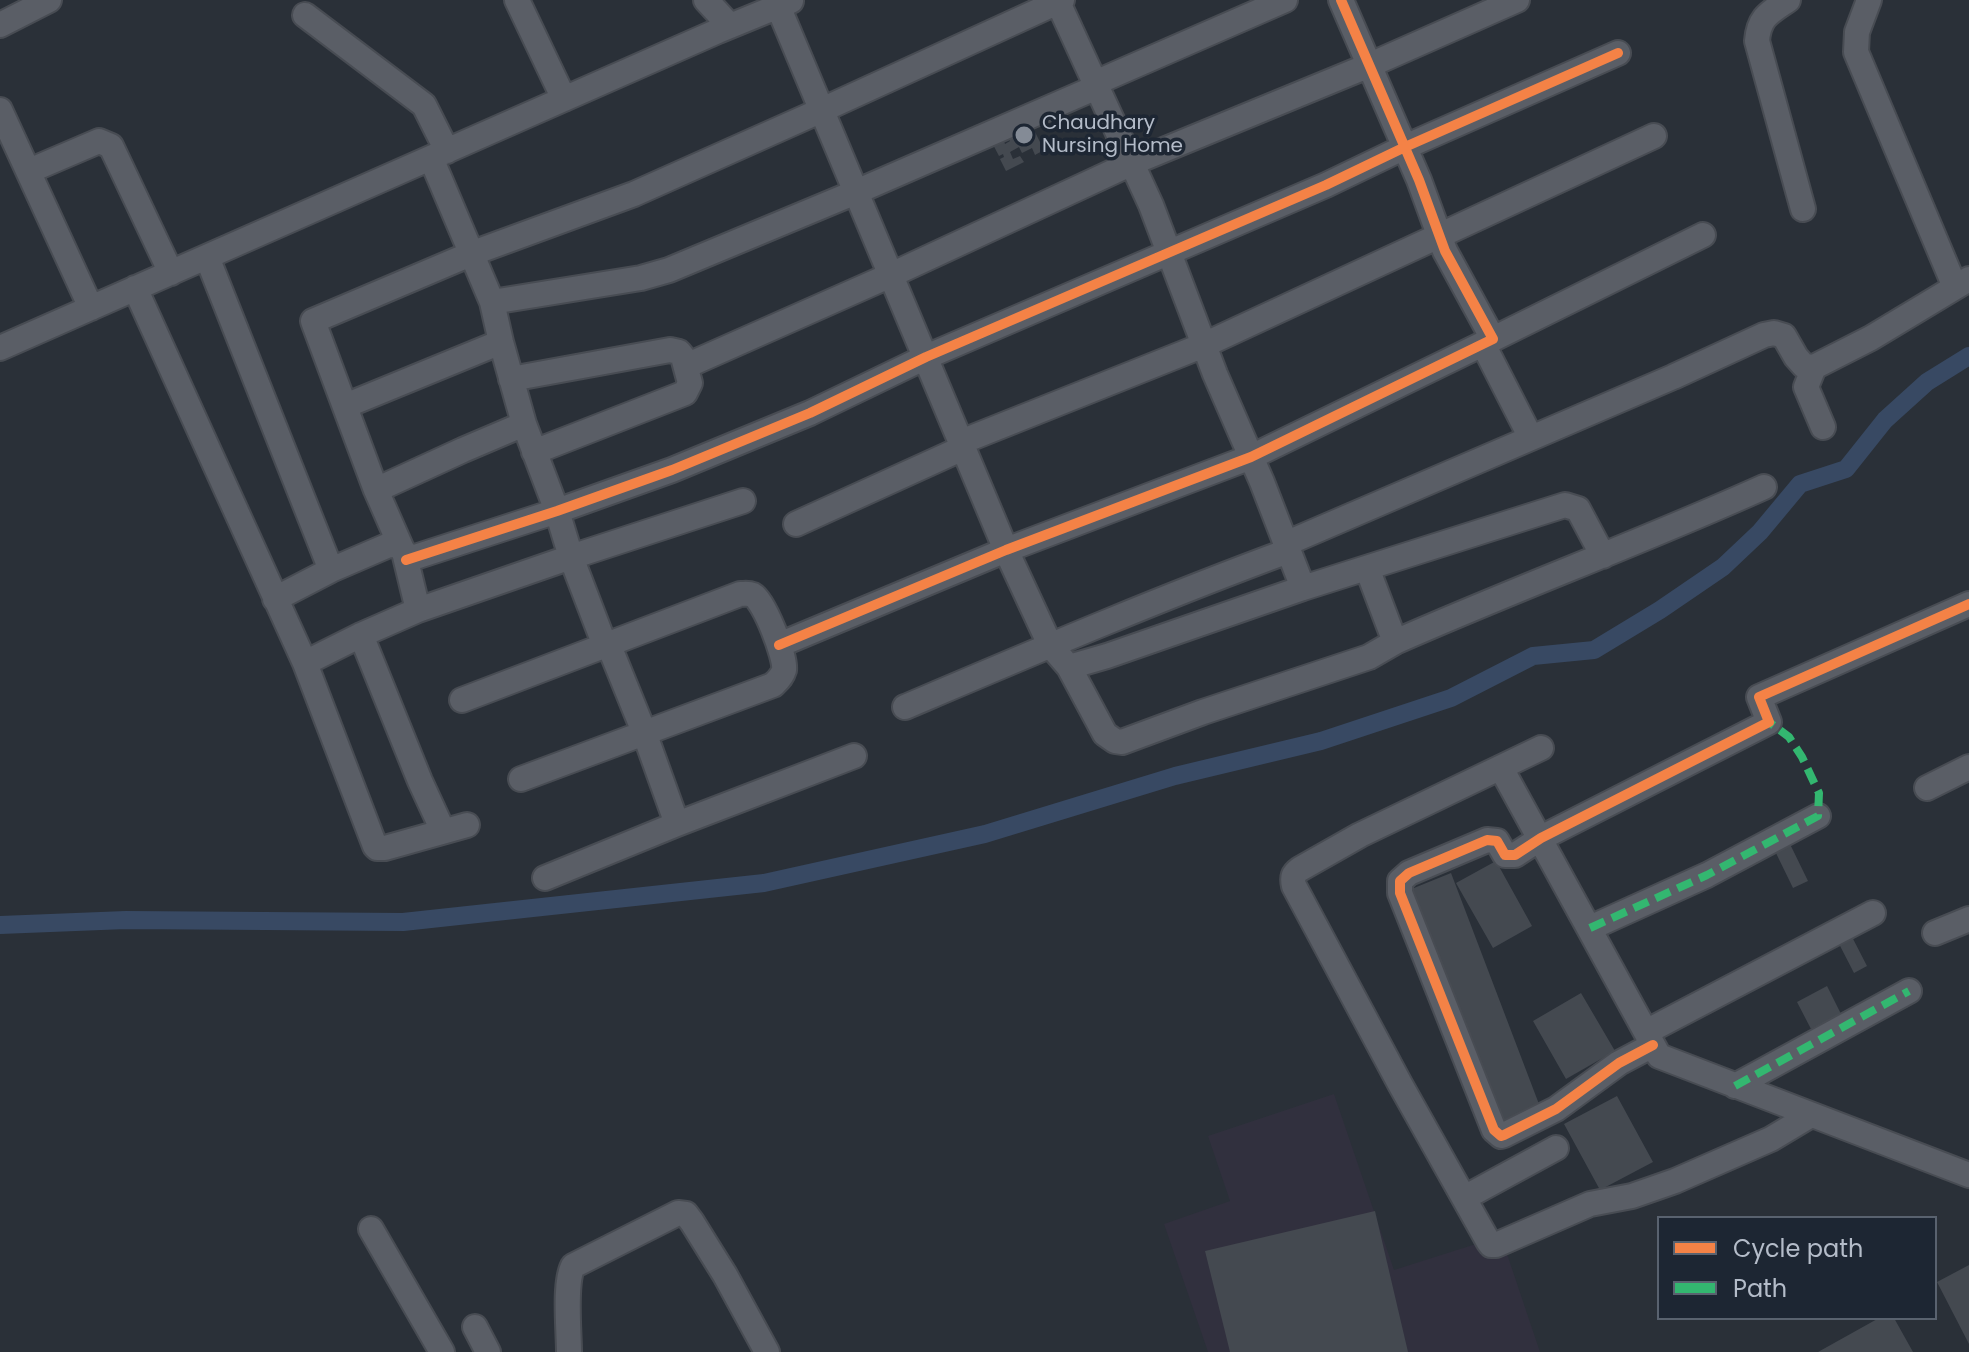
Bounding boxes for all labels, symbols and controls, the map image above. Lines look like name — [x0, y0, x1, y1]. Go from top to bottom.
place label: Chaudhary Nursing Home — [1042, 112, 1183, 159]
marker: Chaudhary Nursing Home — [1013, 124, 1035, 146]
legend — [1657, 1216, 1937, 1320]
text: Cycle path — [1733, 1232, 1863, 1265]
text: Path — [1733, 1272, 1787, 1305]

